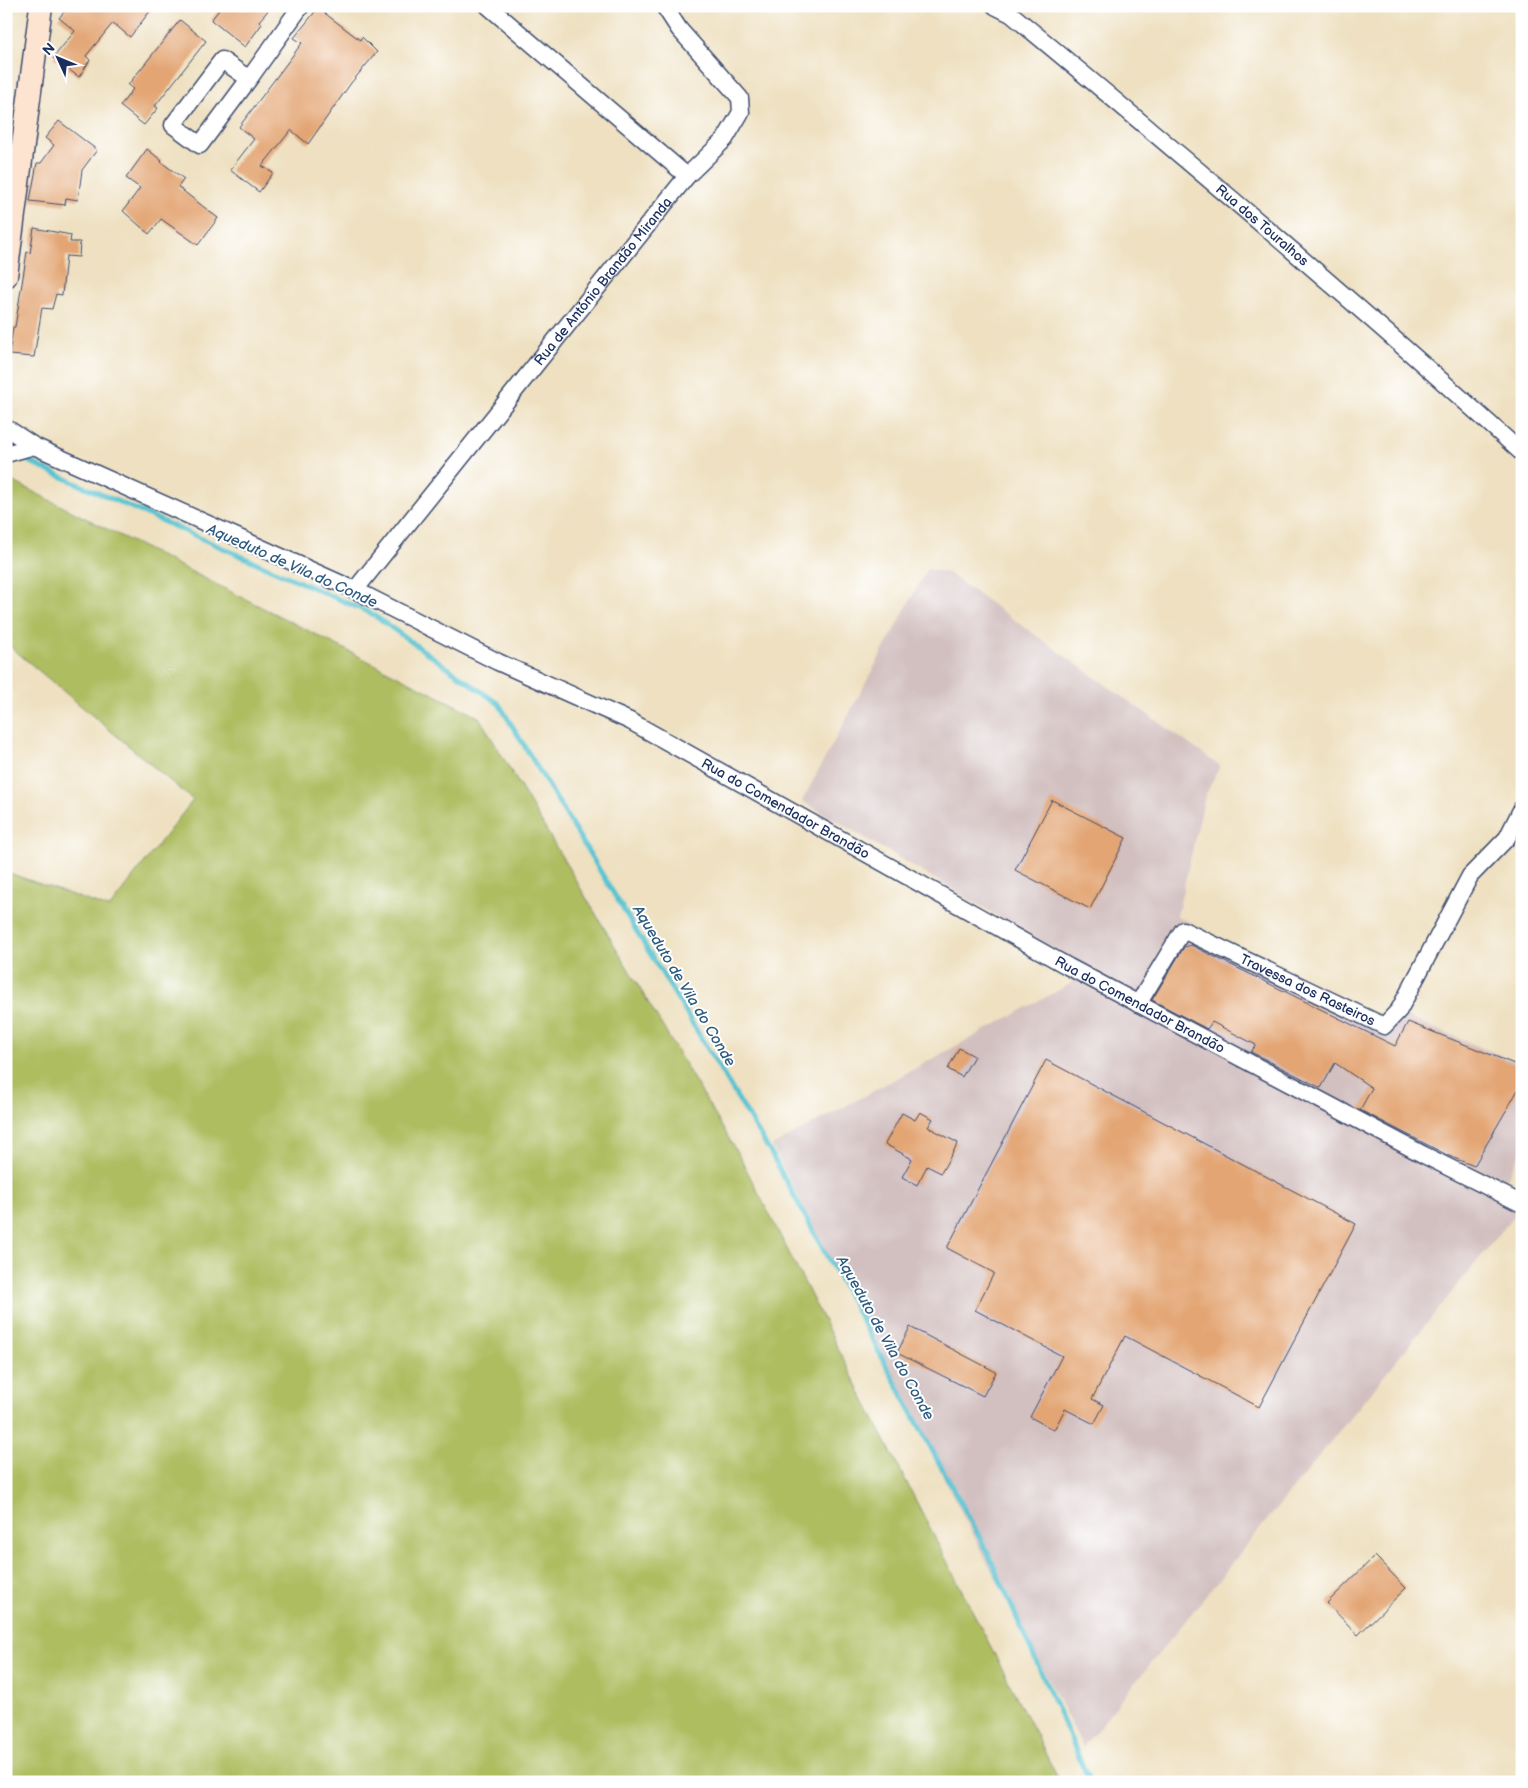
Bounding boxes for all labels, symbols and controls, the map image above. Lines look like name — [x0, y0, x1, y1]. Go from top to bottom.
north arrow — [32, 32, 82, 82]
text: N — [39, 40, 59, 59]
street label: Rua dos Touralhos — [1212, 180, 1312, 269]
street label: Rua de António Brandão Miranda — [530, 193, 675, 369]
water label: Aqueduto de Vila do Conde — [203, 519, 381, 612]
street label: Rua do Comendador Brandão — [699, 754, 873, 862]
water label: Aqueduto de Vila do Conde — [628, 901, 740, 1070]
street label: Travessa dos Rasteiros — [1238, 950, 1378, 1029]
street label: Rua do Comendador Brandão — [1052, 952, 1228, 1057]
water label: Aqueduto de Vila do Conde — [831, 1252, 938, 1424]

